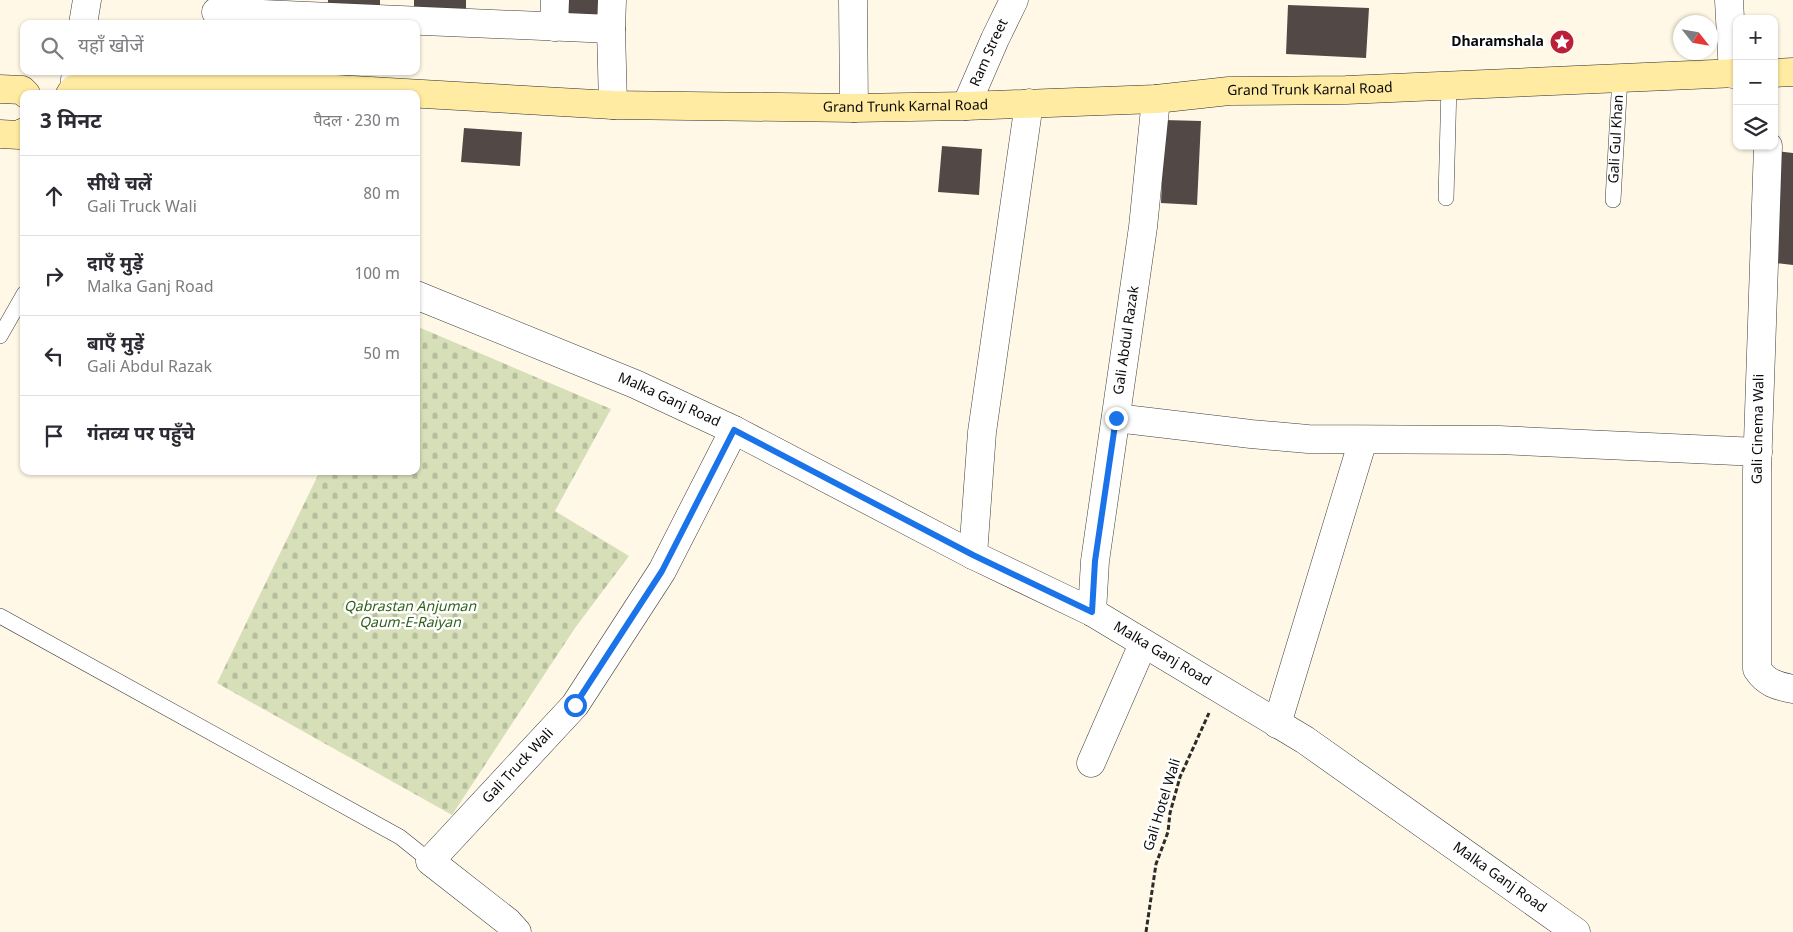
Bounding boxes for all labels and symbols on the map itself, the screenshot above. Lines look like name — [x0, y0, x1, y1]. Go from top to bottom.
north arrow — [1673, 15, 1718, 60]
street label: Ram Street — [966, 16, 1013, 90]
place icon: Dharamshala — [1549, 29, 1575, 55]
place label: Dharamshala — [1451, 33, 1544, 52]
street label: Grand Trunk Karnal Road — [1227, 78, 1393, 101]
street label: Gali Gul Khan — [1604, 94, 1628, 184]
street label: Grand Trunk Karnal Road — [823, 96, 989, 118]
street label: Gali Abdul Razak — [1110, 284, 1144, 396]
street label: Malka Ganj Road — [615, 368, 723, 432]
street label: Gali Cinema Wali — [1749, 374, 1769, 484]
route end — [1105, 407, 1128, 430]
park label: Qabrastan Anjuman Qaum-E-Raiyan — [344, 598, 477, 633]
street label: Malka Ganj Road — [1110, 617, 1214, 691]
route start — [564, 694, 587, 717]
street label: Gali Truck Wali — [478, 724, 558, 808]
street label: Gali Hotel Wali — [1140, 756, 1186, 854]
street label: Malka Ganj Road — [1449, 838, 1550, 918]

